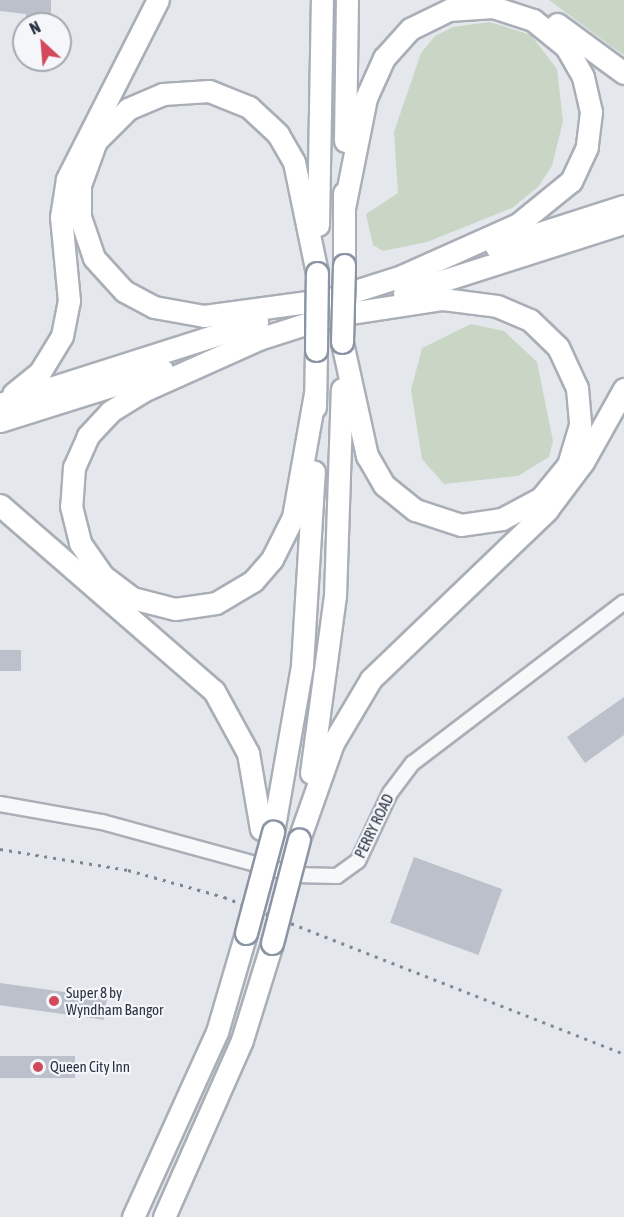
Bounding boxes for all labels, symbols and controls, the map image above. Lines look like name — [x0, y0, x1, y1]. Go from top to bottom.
north arrow — [12, 12, 72, 72]
text: N — [27, 17, 43, 38]
street label: PERRY ROAD — [351, 791, 397, 861]
place label: Super 8 by Wyndham Bangor — [66, 983, 164, 1018]
marker: Super 8 by Wyndham Bangor — [47, 994, 61, 1008]
place label: Queen City Inn — [50, 1058, 130, 1076]
marker: Queen City Inn — [31, 1060, 45, 1074]

